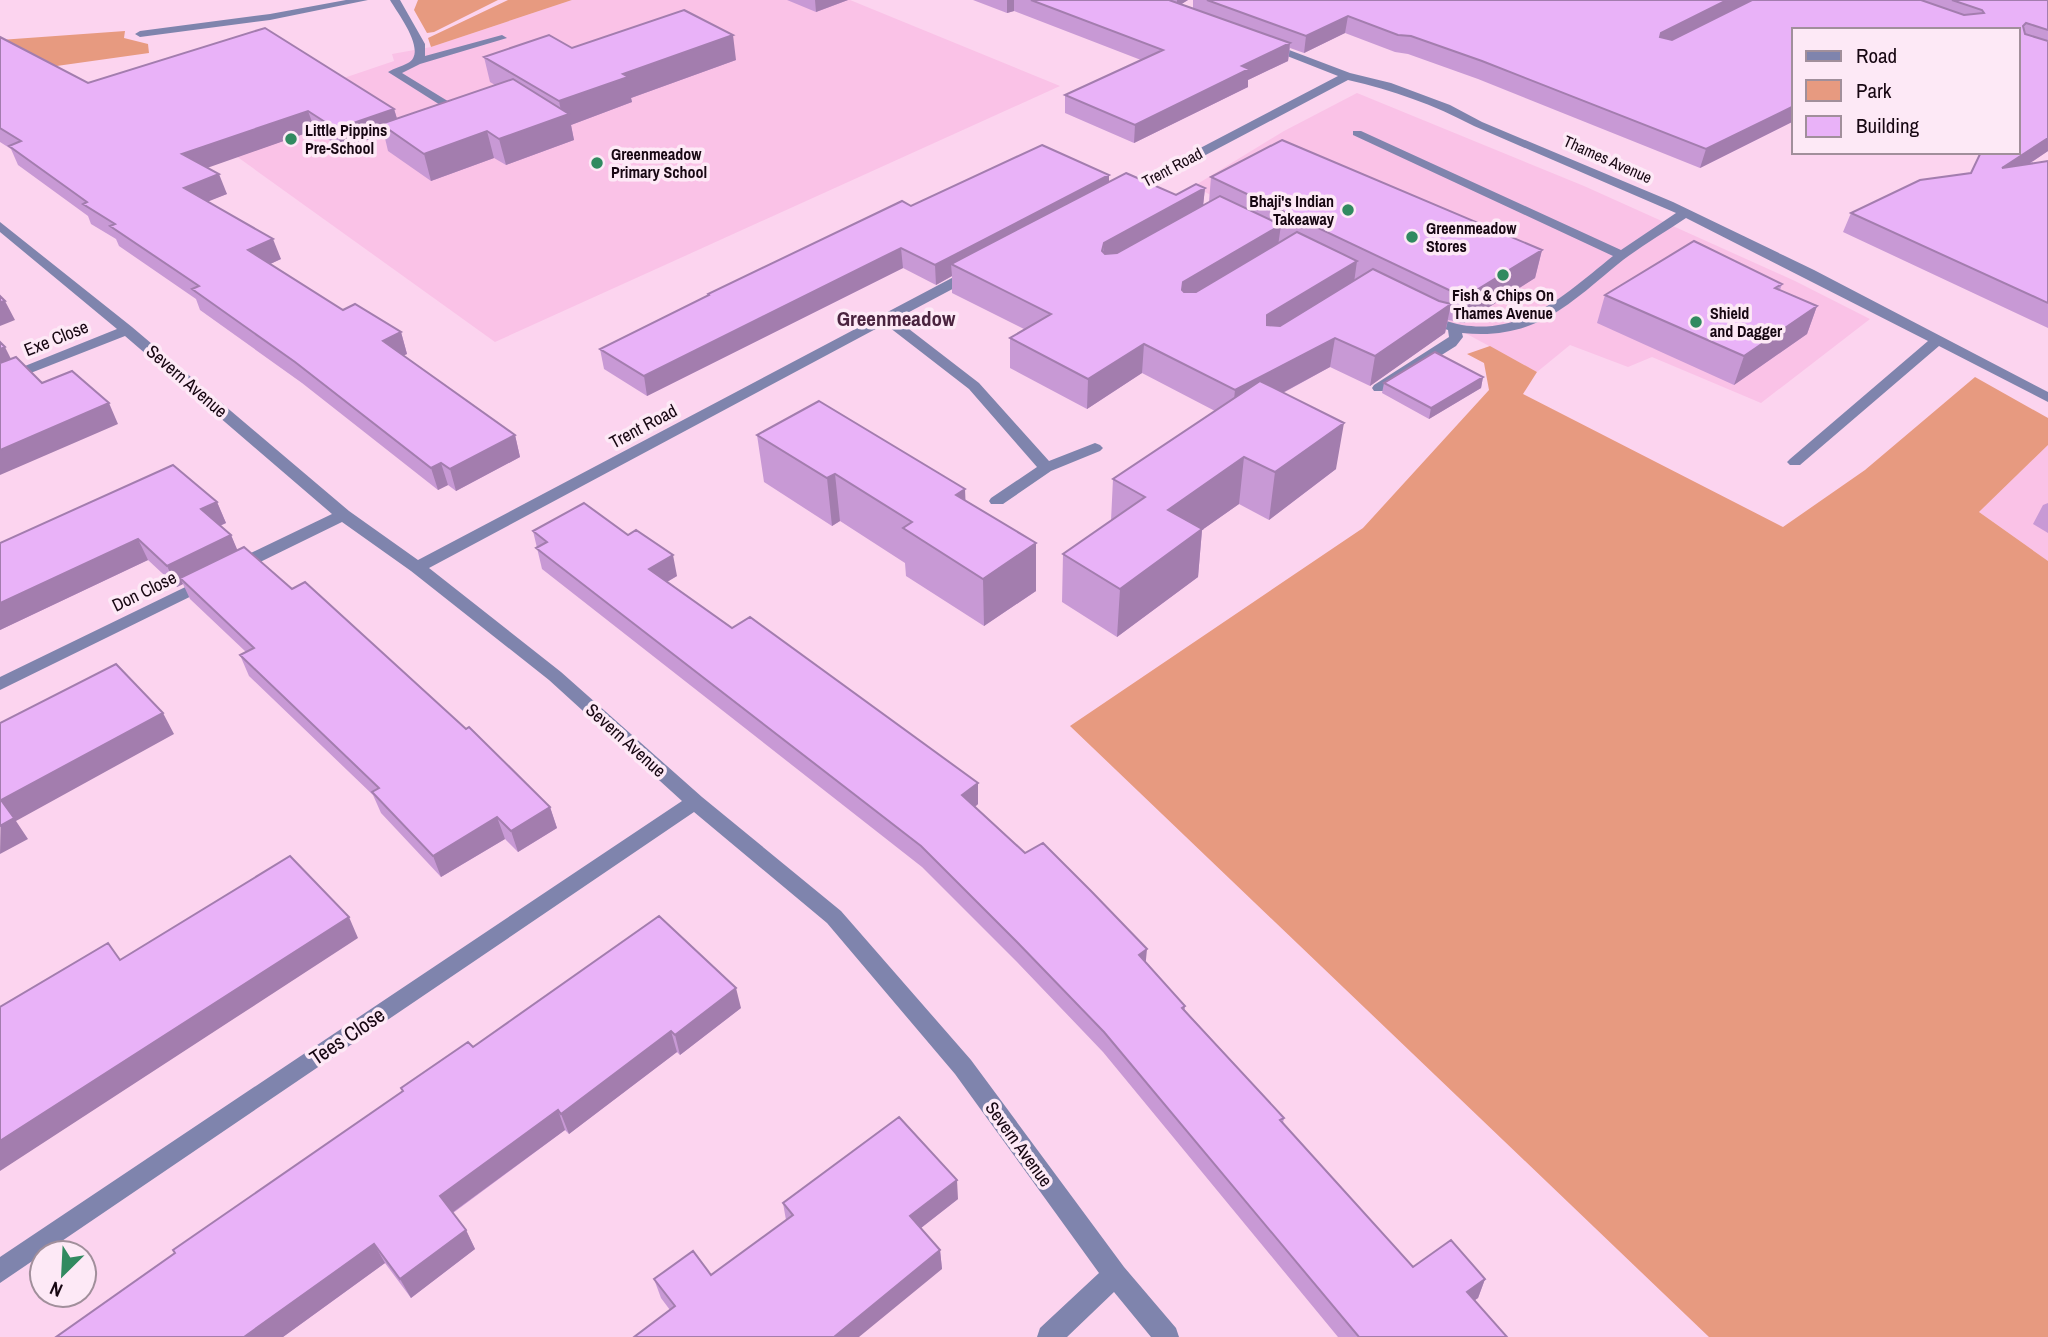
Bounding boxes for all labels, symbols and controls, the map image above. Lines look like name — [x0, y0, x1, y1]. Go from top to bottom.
legend — [1792, 28, 2020, 154]
text: Road — [1856, 41, 1897, 70]
text: Park — [1856, 76, 1892, 105]
text: Building — [1856, 111, 1920, 140]
place label: Little Pippins Pre-School — [305, 119, 387, 159]
street label: Thames Avenue — [1560, 130, 1656, 188]
marker: Little Pippins Pre-School — [283, 131, 299, 147]
street label: Trent Road — [1138, 142, 1206, 192]
place label: Greenmeadow Primary School — [611, 143, 707, 183]
marker: Greenmeadow Primary School — [589, 155, 605, 171]
place label: Bhaji's Indian Takeaway — [1249, 190, 1335, 230]
marker: Bhaji's Indian Takeaway — [1340, 202, 1356, 218]
place label: Greenmeadow Stores — [1426, 217, 1517, 257]
marker: Greenmeadow Stores — [1404, 229, 1420, 245]
marker: Fish & Chips On Thames Avenue — [1495, 267, 1511, 283]
place label: Fish & Chips On Thames Avenue — [1452, 284, 1554, 324]
place label: Shield and Dagger — [1710, 302, 1783, 342]
district label: Greenmeadow — [837, 304, 956, 333]
street label: Exe Close — [20, 314, 92, 362]
marker: Shield and Dagger — [1688, 314, 1704, 330]
street label: Severn Avenue — [141, 339, 233, 423]
street label: Trent Road — [605, 398, 681, 454]
street label: Don Close — [108, 565, 180, 617]
street label: Severn Avenue — [581, 697, 671, 783]
street label: Tees Close — [304, 1000, 390, 1072]
street label: Severn Avenue — [980, 1096, 1058, 1192]
north arrow — [28, 1239, 98, 1309]
text: N — [46, 1275, 67, 1304]

